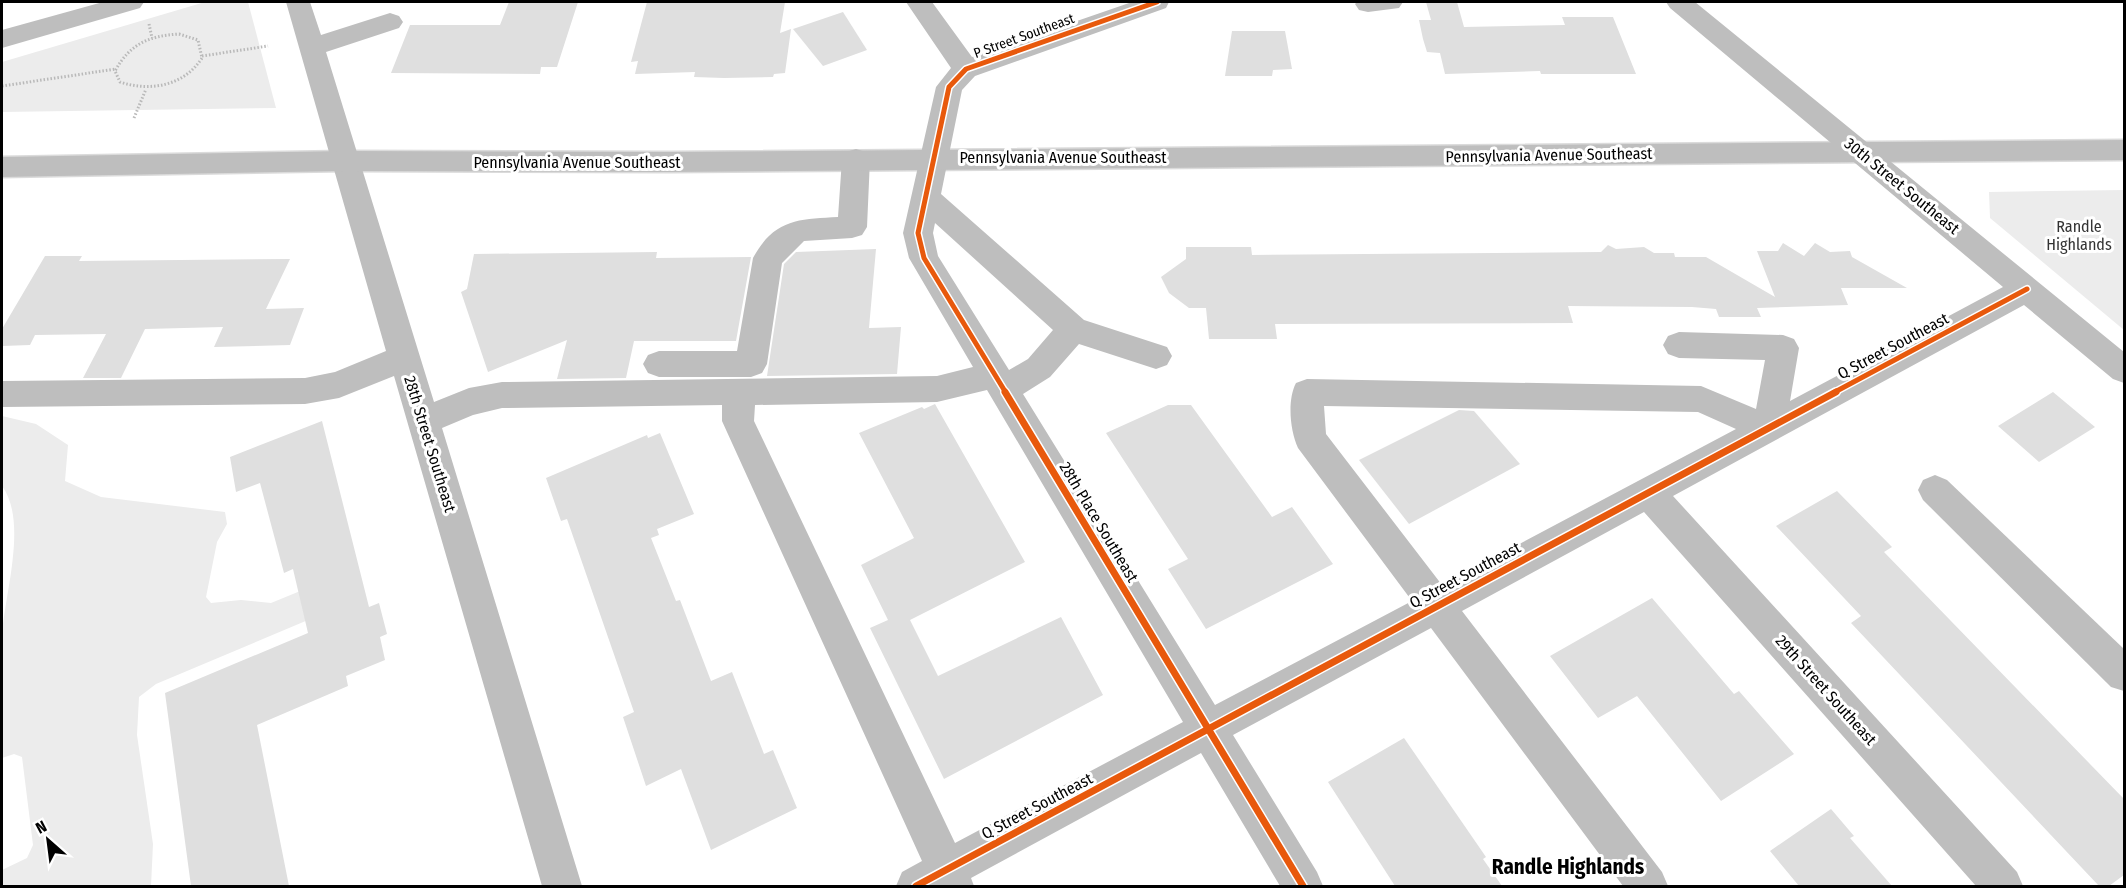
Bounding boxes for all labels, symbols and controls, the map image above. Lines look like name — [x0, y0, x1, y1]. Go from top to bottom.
street label: P Street Southeast — [971, 10, 1077, 62]
street label: 30th Street Southeast — [1841, 134, 1964, 239]
street label: Pennsylvania Avenue Southeast — [1445, 144, 1653, 166]
street label: Pennsylvania Avenue Southeast — [959, 148, 1167, 167]
street label: Pennsylvania Avenue Southeast — [473, 153, 681, 172]
park label: Randle Highlands — [2046, 217, 2112, 254]
street label: Q Street Southeast — [1834, 308, 1952, 383]
street label: 28th Street Southeast — [400, 374, 460, 515]
street label: 28th Place Southeast — [1056, 458, 1143, 586]
street label: Q Street Southeast — [1406, 537, 1524, 612]
street label: 29th Street Southeast — [1772, 631, 1881, 749]
street label: Q Street Southeast — [978, 768, 1096, 843]
north arrow — [18, 810, 78, 870]
text: N — [32, 817, 50, 838]
district label: Randle Highlands — [1492, 854, 1644, 880]

